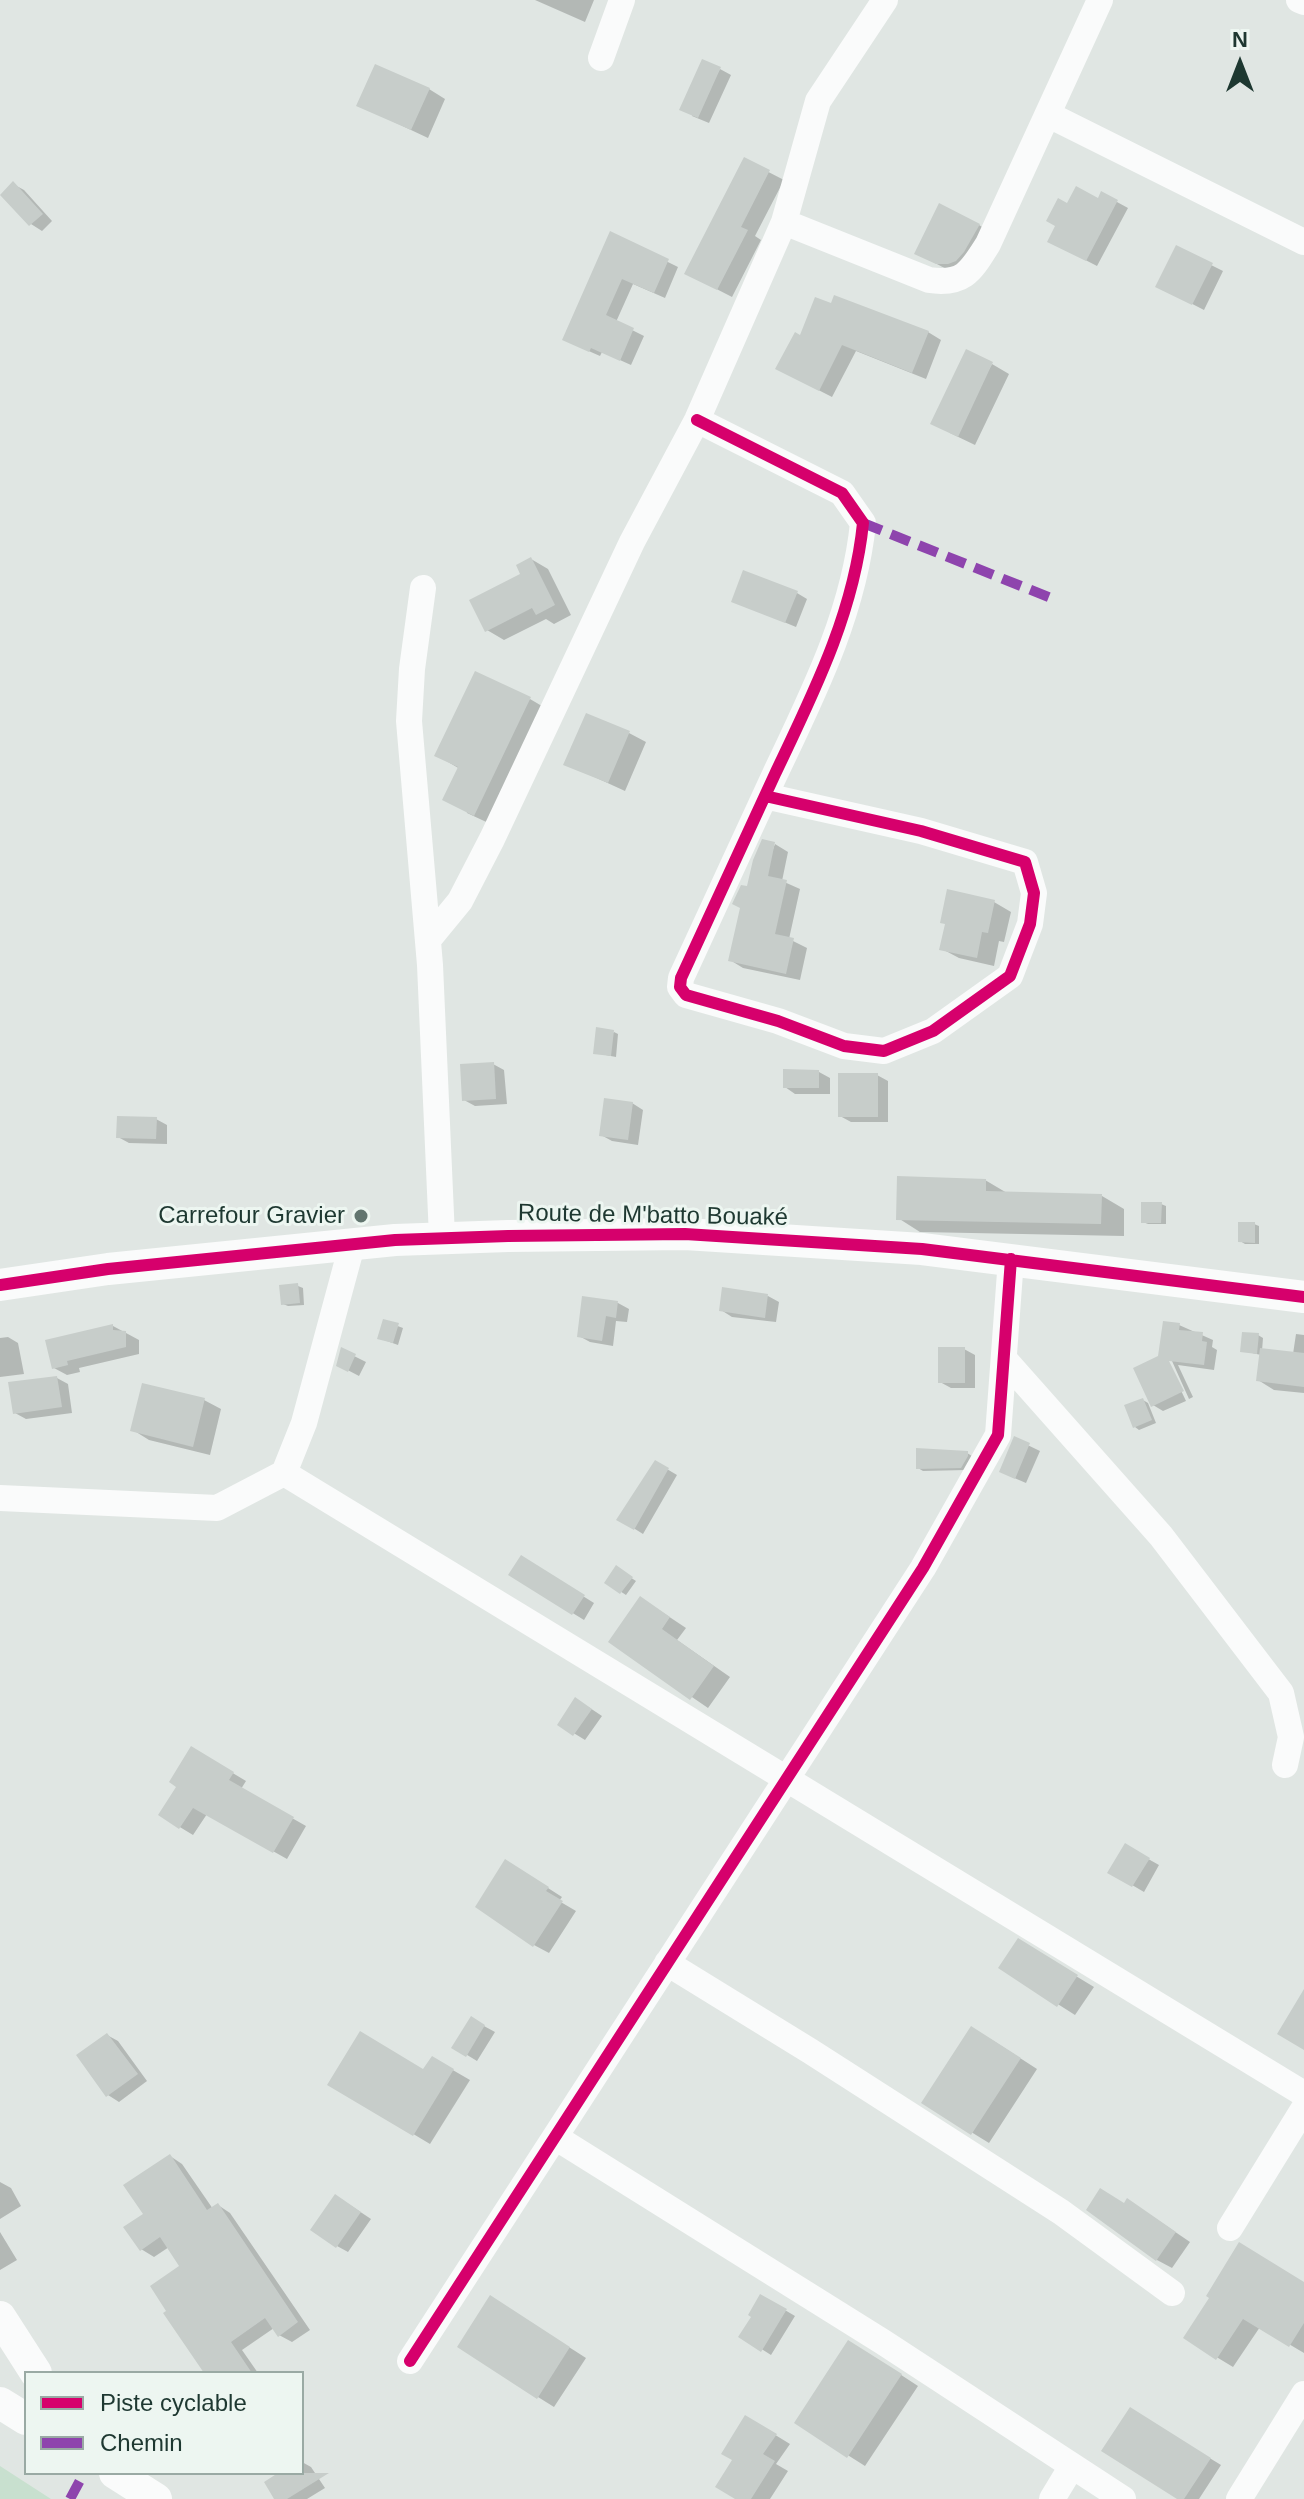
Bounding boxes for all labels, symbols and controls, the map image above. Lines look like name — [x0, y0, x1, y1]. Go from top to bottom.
north arrow — [1200, 24, 1280, 104]
text: N — [1232, 27, 1248, 52]
street label: Route de M'batto Bouaké — [518, 1199, 788, 1233]
place label: Carrefour Gravier — [158, 1202, 345, 1230]
marker: Carrefour Gravier — [352, 1207, 370, 1225]
legend — [24, 2371, 304, 2475]
text: Piste cyclable — [100, 2389, 247, 2416]
text: Chemin — [100, 2429, 183, 2456]

